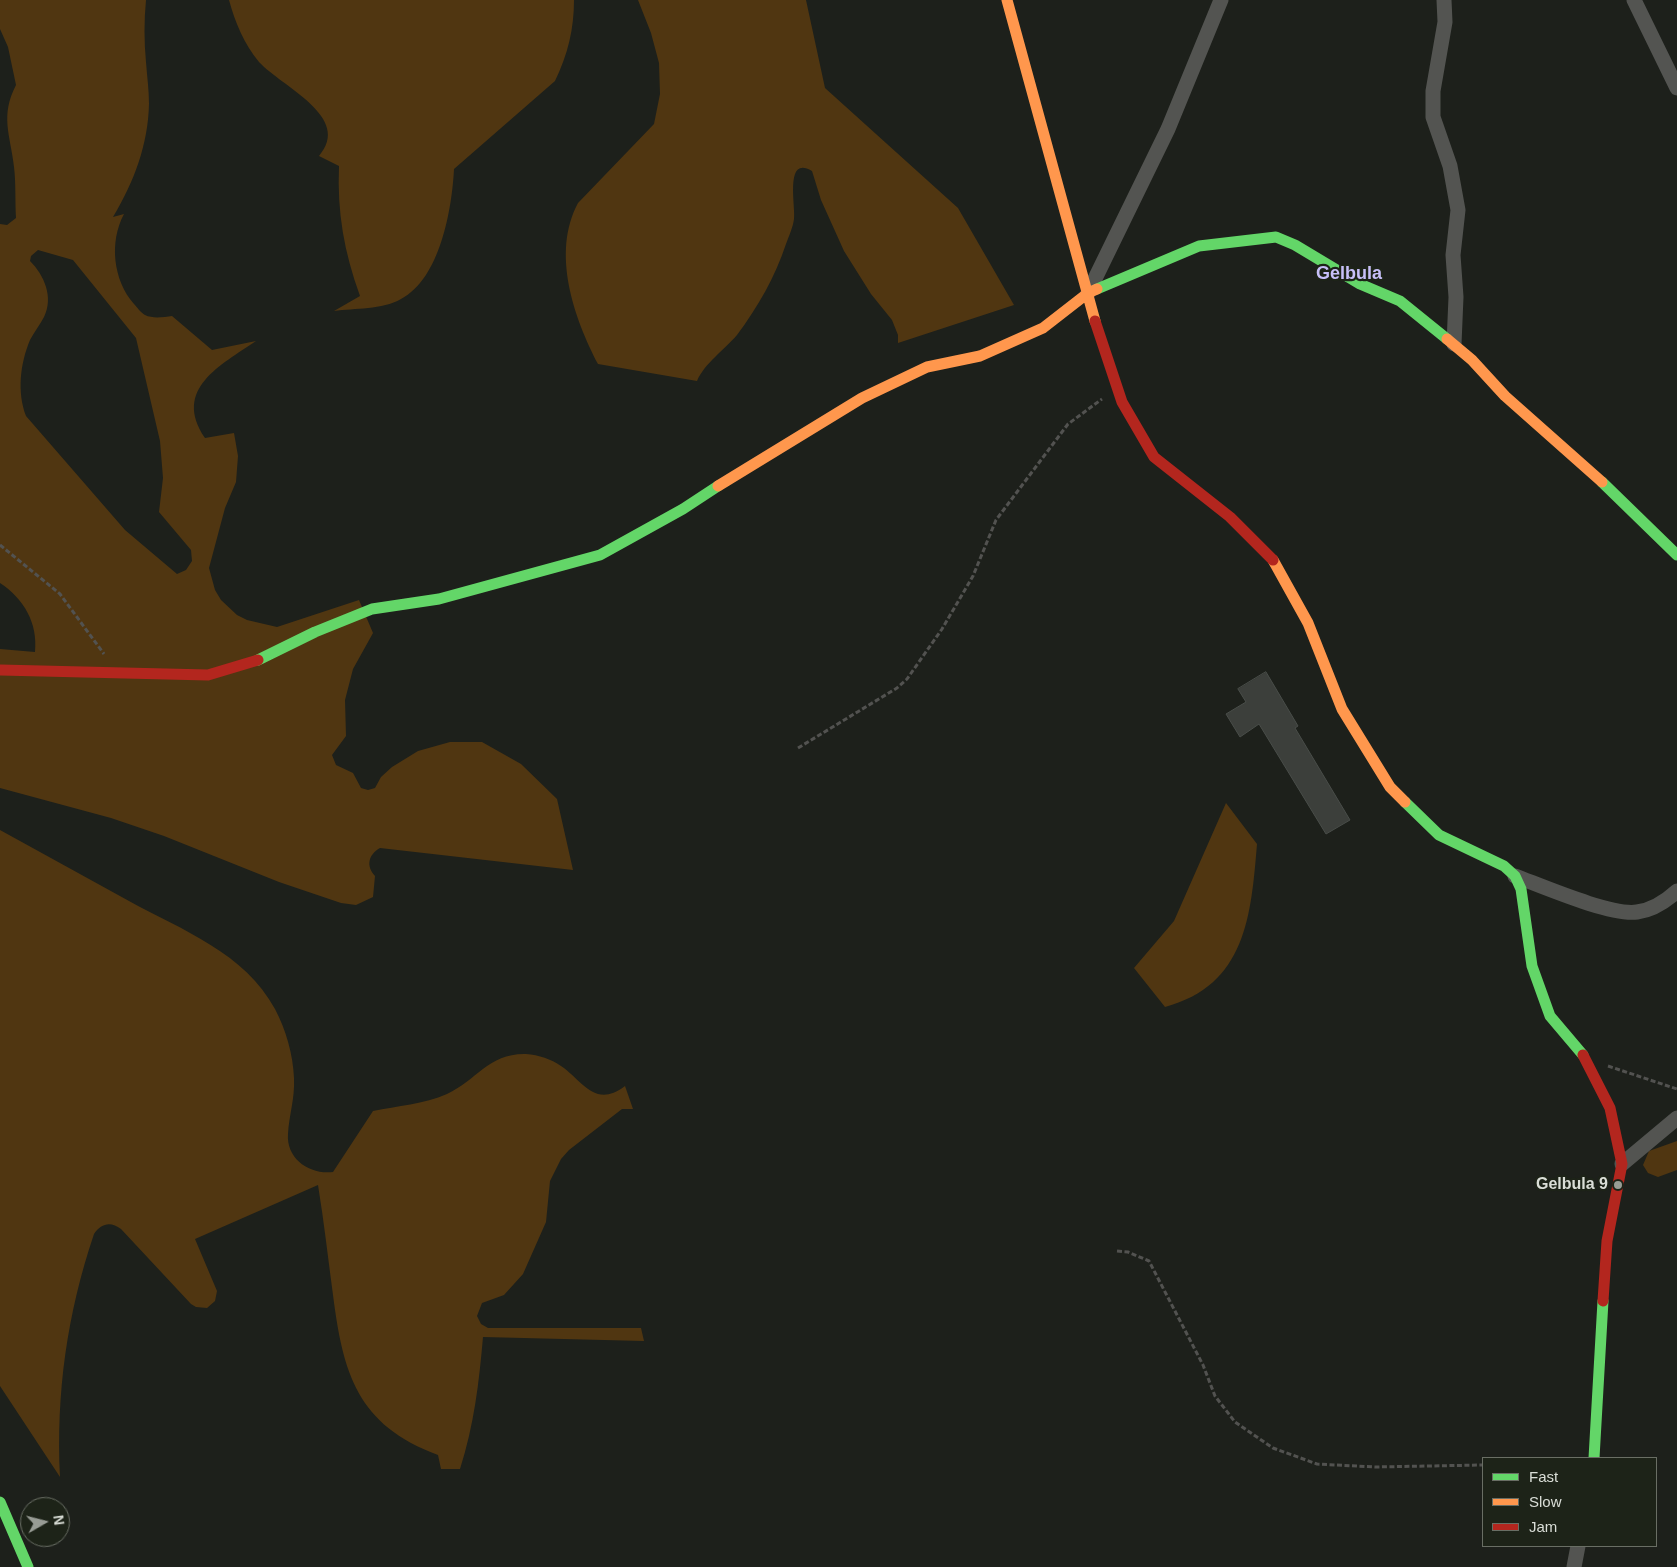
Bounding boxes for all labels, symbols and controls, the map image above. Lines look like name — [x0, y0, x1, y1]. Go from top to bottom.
district label: Gelbula — [1316, 263, 1382, 285]
place label: Gelbula 9 — [1536, 1175, 1608, 1195]
marker: Gelbula 9 — [1612, 1179, 1624, 1191]
legend — [1482, 1457, 1657, 1547]
text: Fast — [1529, 1468, 1558, 1485]
text: Slow — [1529, 1493, 1562, 1510]
north arrow — [20, 1497, 70, 1547]
text: N — [50, 1514, 67, 1526]
text: Jam — [1529, 1518, 1557, 1535]

